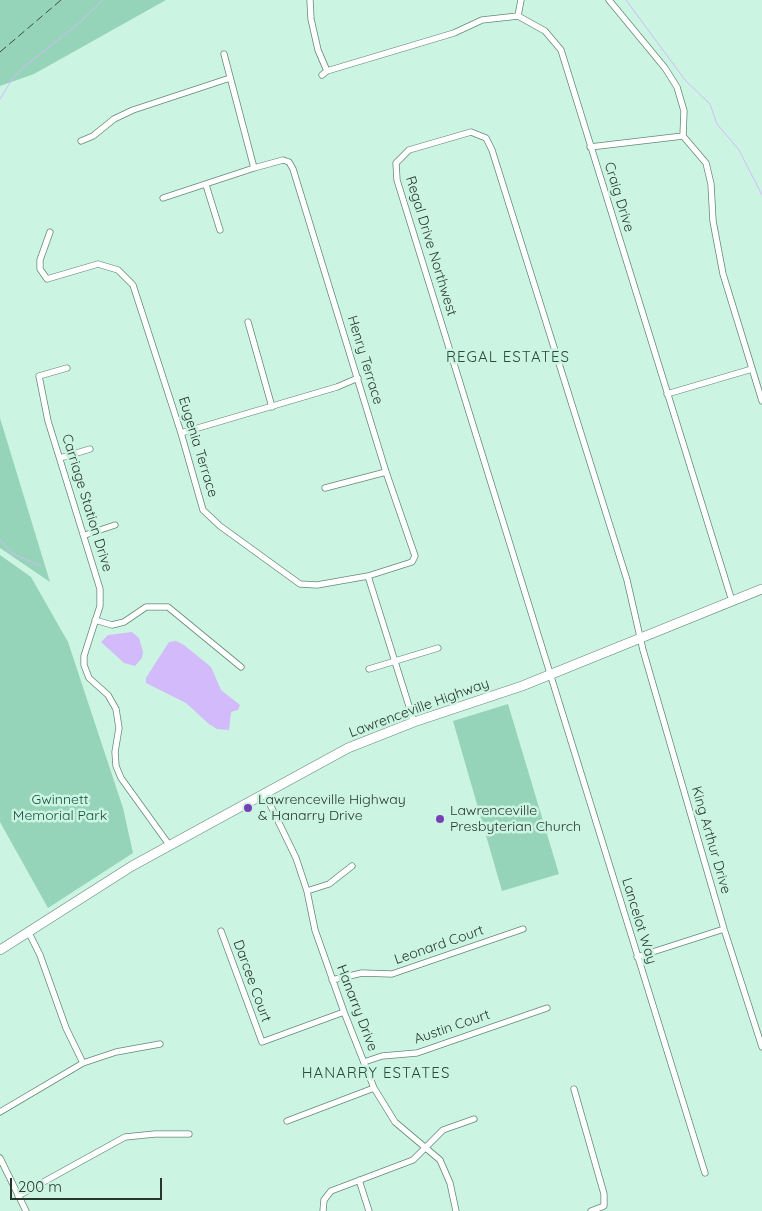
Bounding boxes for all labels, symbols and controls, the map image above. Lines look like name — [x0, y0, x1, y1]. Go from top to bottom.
street label: Craig Drive — [600, 160, 638, 234]
street label: Regal Drive Northwest — [402, 174, 460, 318]
street label: Henry Terrace — [343, 313, 387, 407]
district label: REGAL ESTATES — [444, 348, 572, 366]
street label: Eugenia Terrace — [175, 395, 221, 499]
street label: Carriage Station Drive — [58, 432, 116, 574]
street label: Lawrenceville Highway — [347, 675, 491, 741]
street label: King Arthur Drive — [688, 784, 734, 896]
park label: Gwinnett Memorial Park — [13, 792, 107, 824]
place label: Lawrenceville Highway & Hanarry Drive — [258, 792, 406, 824]
marker: Lawrenceville Highway & Hanarry Drive — [242, 802, 254, 814]
place label: Lawrenceville Presbyterian Church — [450, 803, 581, 836]
marker: Lawrenceville Presbyterian Church — [434, 813, 446, 825]
street label: Lancelot Way — [618, 876, 660, 966]
street label: Leonard Court — [392, 922, 486, 968]
street label: Darcee Court — [229, 938, 275, 1024]
street label: Hanarry Drive — [333, 962, 381, 1054]
street label: Austin Court — [412, 1006, 492, 1048]
district label: HANARRY ESTATES — [300, 1064, 452, 1082]
scale bar — [12, 1168, 165, 1200]
text: 200 m — [18, 1177, 62, 1196]

